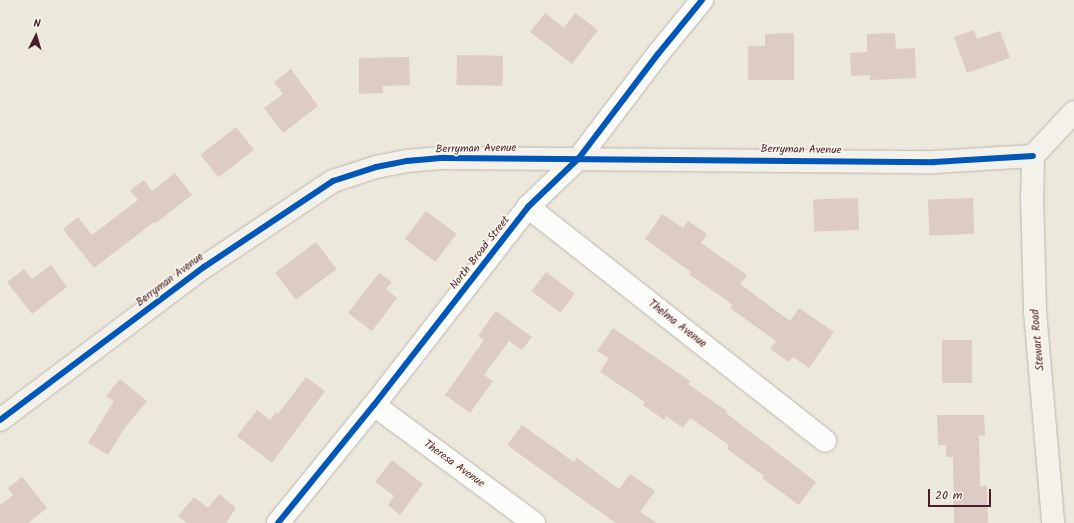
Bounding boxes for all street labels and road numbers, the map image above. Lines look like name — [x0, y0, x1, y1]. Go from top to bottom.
street label: Berryman Avenue — [435, 142, 517, 156]
street label: Berryman Avenue — [760, 143, 842, 157]
street label: North Broad Street — [447, 214, 513, 292]
street label: Berryman Avenue — [134, 250, 206, 310]
street label: Thelma Avenue — [645, 297, 709, 351]
street label: Stewart Road — [1029, 309, 1047, 371]
street label: Theresa Avenue — [421, 438, 487, 490]

